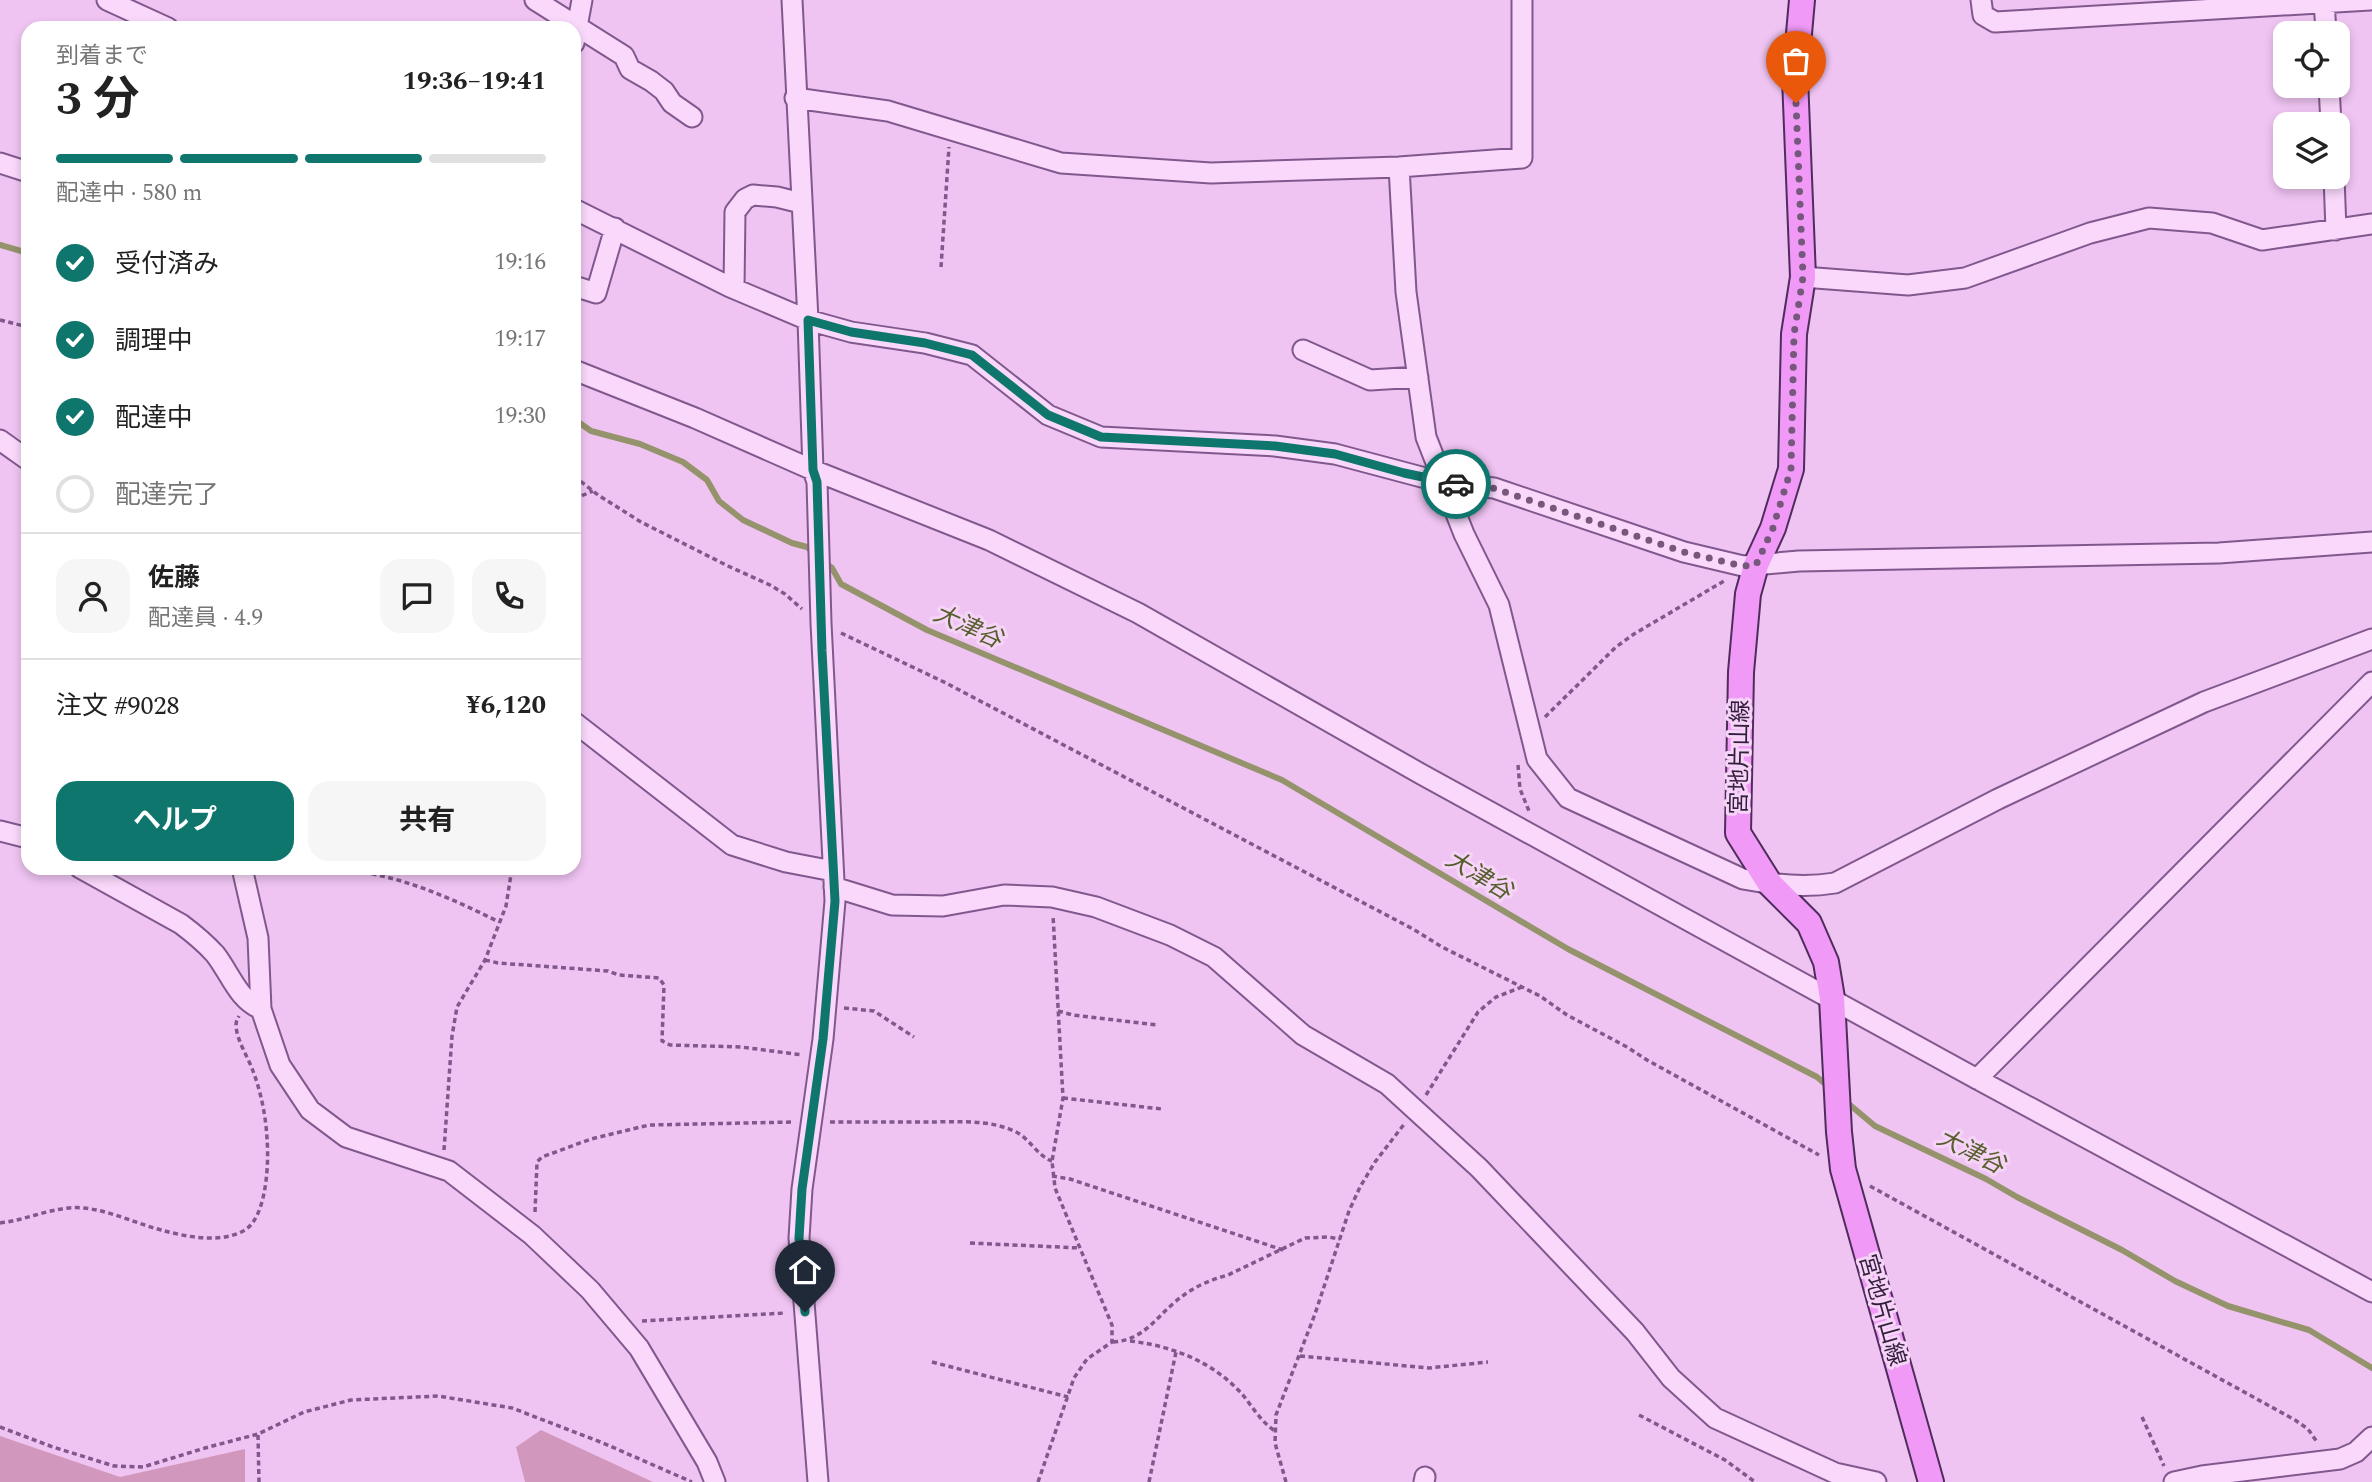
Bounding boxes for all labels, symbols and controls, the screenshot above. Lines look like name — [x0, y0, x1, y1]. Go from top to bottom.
map controls — [2273, 21, 2350, 189]
button: locate — [2273, 21, 2350, 98]
pin — [1766, 31, 1826, 103]
text: 到着まで — [56, 39, 148, 74]
icon: bag — [1777, 42, 1815, 80]
text: 19:36–19:41 — [402, 61, 546, 101]
text: 3 分 — [56, 65, 139, 135]
button: layers — [2273, 112, 2350, 189]
text: 配達中 · 580 m — [56, 176, 202, 211]
icon: check — [56, 244, 94, 282]
text: 受付済み — [115, 244, 219, 284]
text: 19:16 — [494, 245, 546, 280]
icon: check — [56, 321, 94, 359]
text: 調理中 — [115, 321, 193, 361]
text: 19:17 — [494, 322, 546, 357]
icon: check — [56, 398, 94, 436]
text: 配達中 — [115, 398, 193, 438]
text: 19:30 — [494, 399, 546, 434]
courier — [1421, 449, 1491, 519]
icon: car — [1437, 465, 1475, 503]
text: 配達完了 — [115, 475, 219, 515]
text: 佐藤 — [148, 558, 200, 598]
button: person — [56, 559, 130, 633]
button: chat — [380, 559, 454, 633]
button: phone — [472, 559, 546, 633]
water label: 大津谷 — [927, 596, 1010, 659]
text: 配達員 · 4.9 — [148, 601, 263, 636]
text: ¥6,120 — [466, 685, 546, 725]
text: 注文 #9028 — [56, 686, 180, 726]
street label: 宮地片山線 — [1722, 699, 1759, 815]
button: ヘルプ — [56, 781, 294, 861]
button: 共有 — [308, 781, 546, 861]
water label: 大津谷 — [1438, 842, 1520, 911]
water label: 大津谷 — [1930, 1120, 2013, 1185]
pin — [775, 1240, 835, 1312]
street label: 宮地片山線 — [1849, 1250, 1914, 1371]
icon: home — [786, 1251, 824, 1289]

